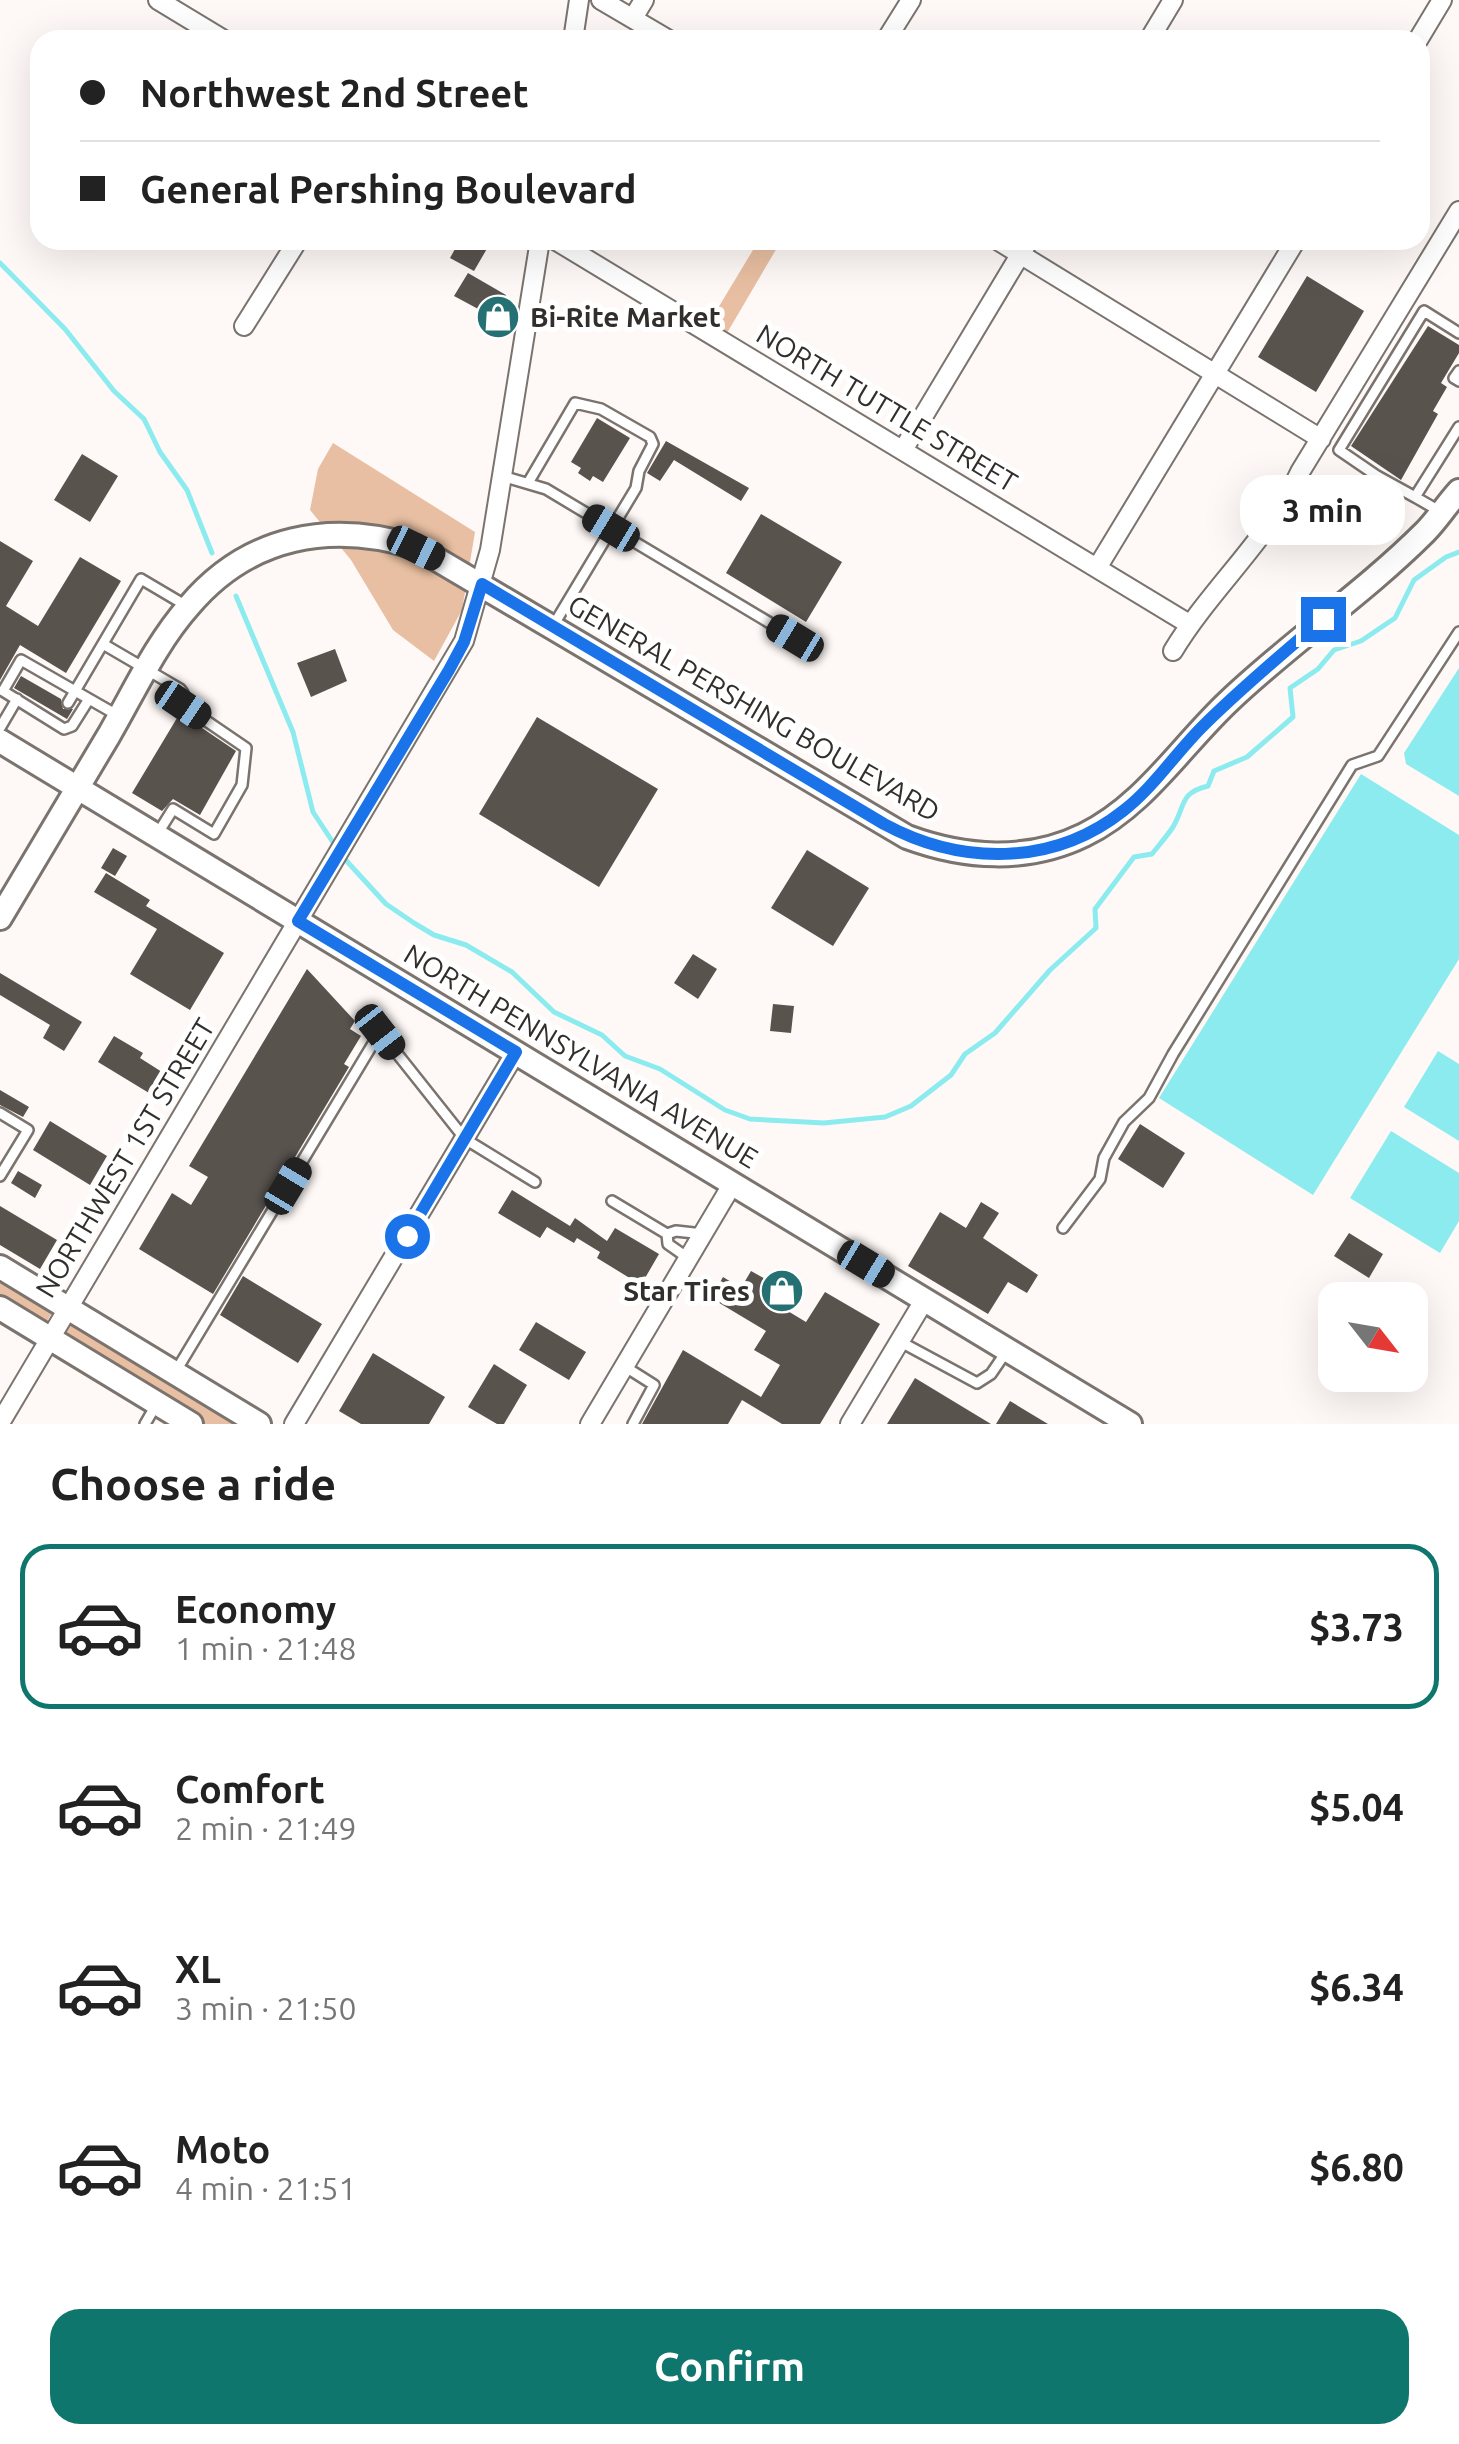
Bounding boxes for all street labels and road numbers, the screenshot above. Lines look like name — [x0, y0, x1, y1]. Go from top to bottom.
street label: NORTH TUTTLE STREET — [751, 317, 1023, 498]
street label: GENERAL PERSHING BOULEVARD — [563, 588, 945, 827]
street label: NORTH PENNSYLVANIA AVENUE — [399, 937, 764, 1174]
street label: NORTHWEST 1ST STREET — [29, 1012, 220, 1303]

